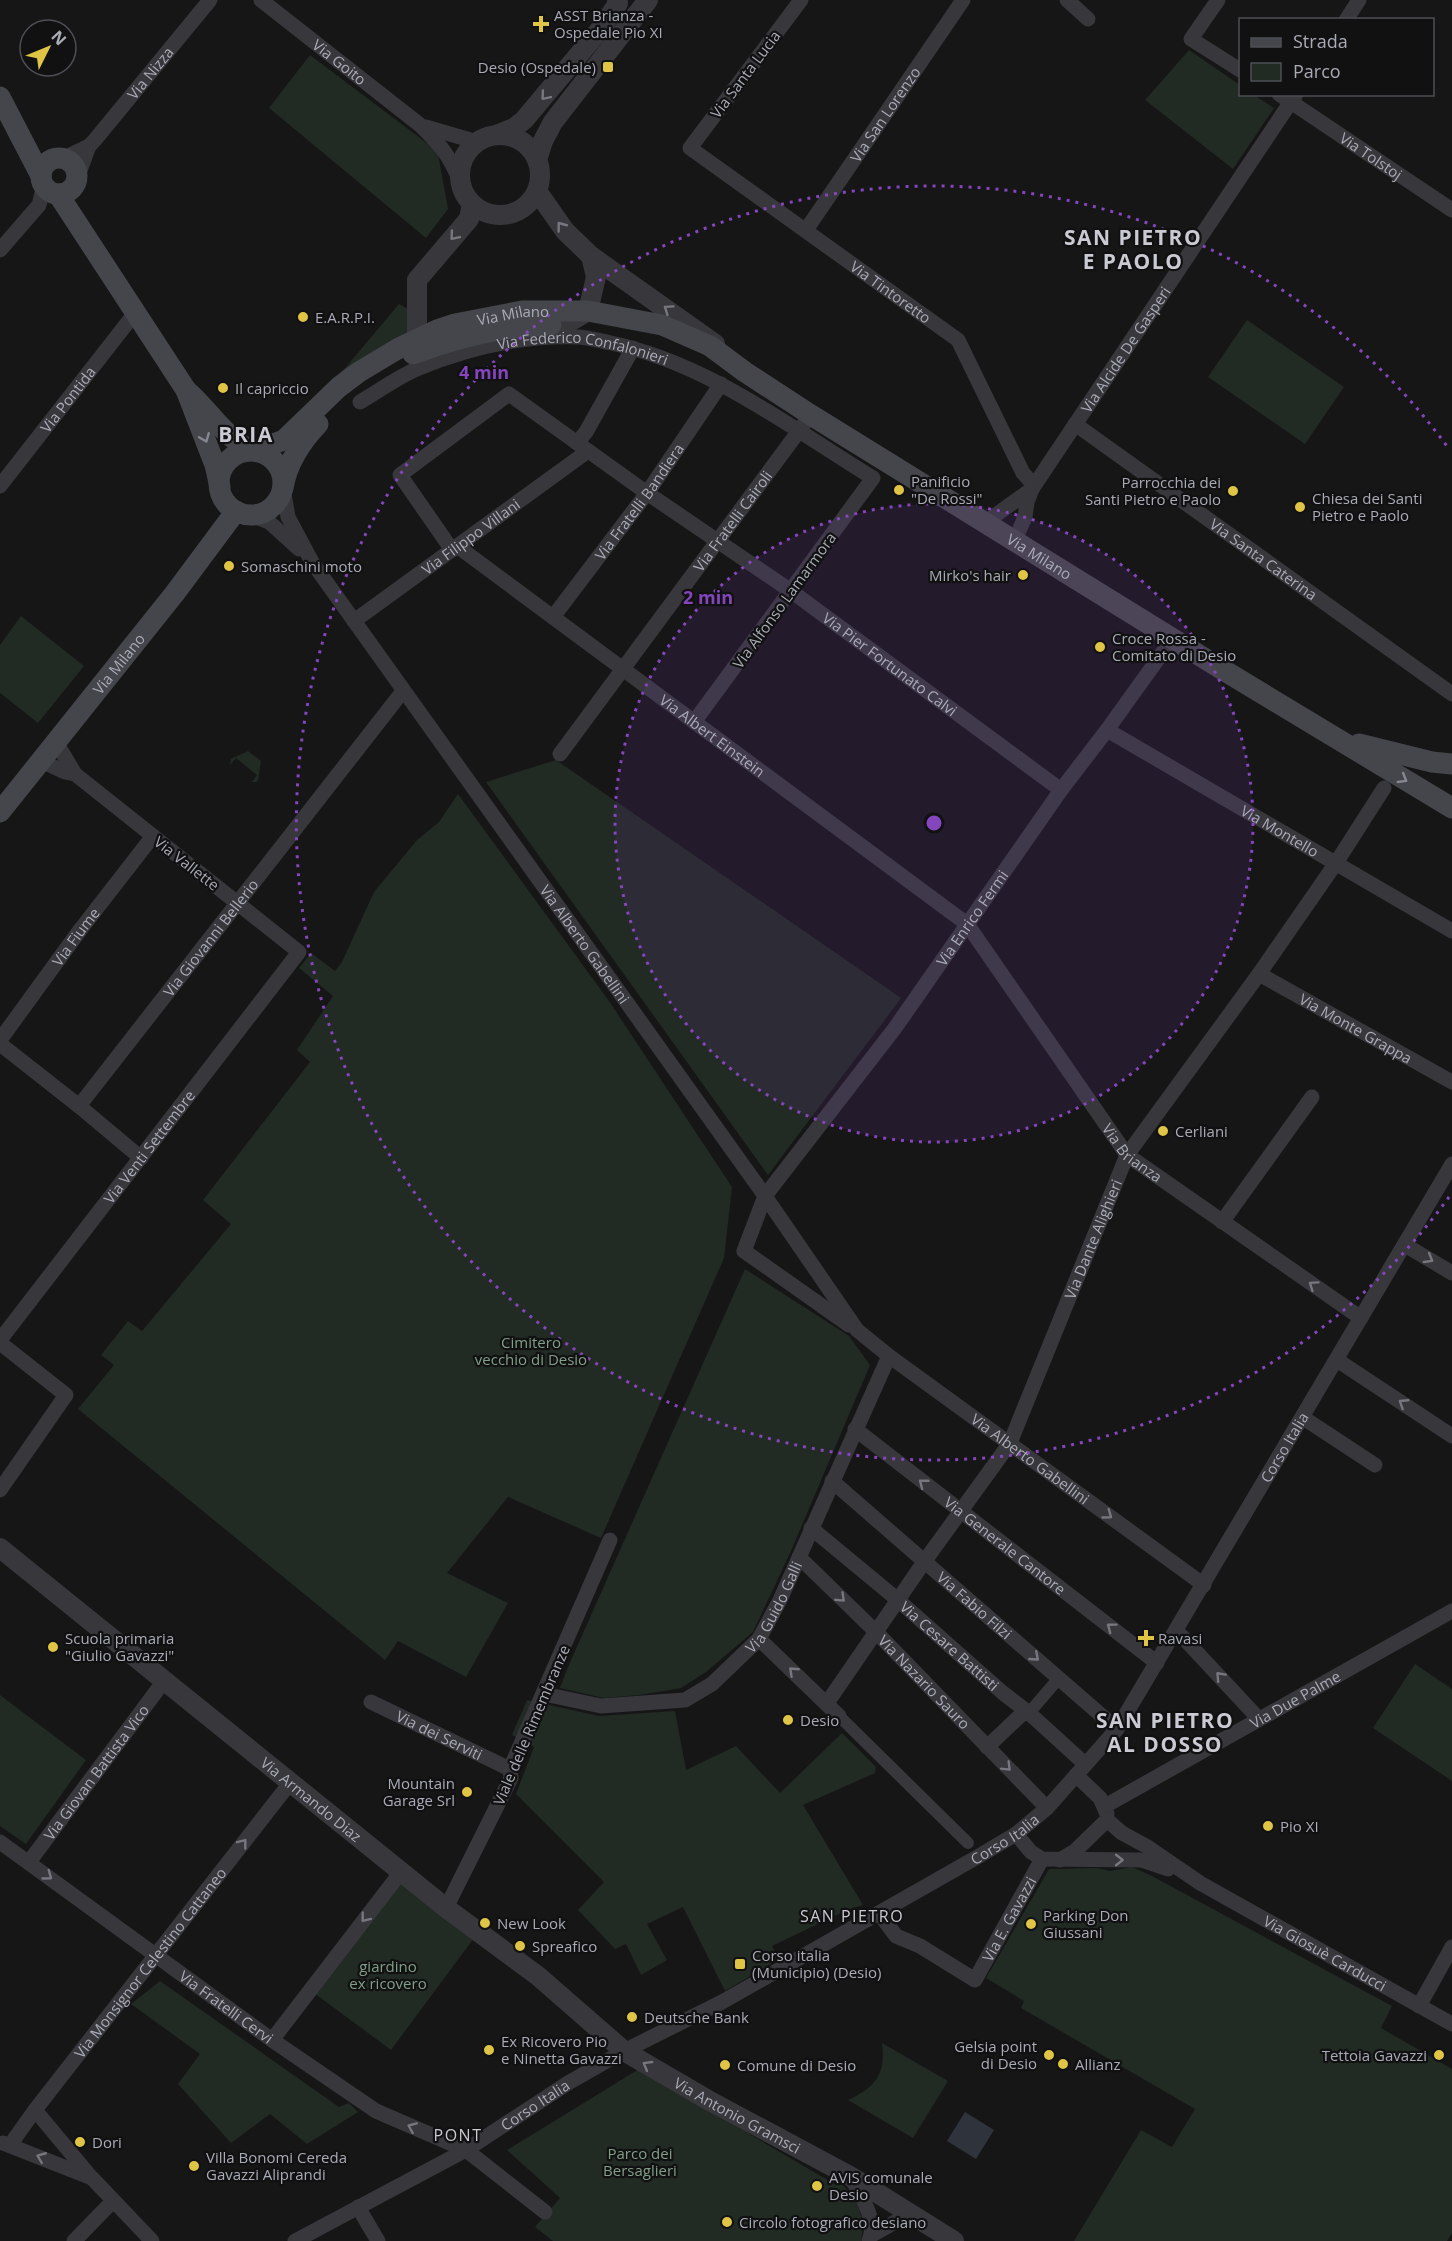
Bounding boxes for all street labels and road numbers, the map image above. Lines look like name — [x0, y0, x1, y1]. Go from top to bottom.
street label: Via Santa Lucia — [706, 26, 784, 122]
street label: Via Goito — [309, 34, 371, 89]
street label: Via Nizza — [122, 42, 178, 103]
street label: Via San Lorenzo — [845, 63, 925, 166]
street label: Via Tolstoj — [1336, 128, 1406, 184]
street label: Via Tintoretto — [846, 256, 935, 328]
street label: Via Alcide De Gasperi — [1076, 282, 1175, 417]
street label: Via Milano — [475, 301, 549, 330]
street label: Via Federico Confalonieri — [495, 327, 671, 369]
street label: Via Pontida — [36, 362, 100, 437]
street label: Via Fratelli Bandiera — [590, 439, 688, 564]
street label: Via Fratelli Cairoli — [688, 466, 776, 575]
street label: Via Filippo Villani — [417, 494, 524, 579]
street label: Via Santa Caterina — [1206, 514, 1321, 604]
street label: Via Alfonso Lamarmora — [728, 528, 840, 672]
street label: Via Milano — [1003, 529, 1076, 584]
street label: Via Pier Fortunato Calvi — [819, 608, 961, 720]
street label: Via Milano — [88, 629, 149, 698]
street label: Via Albert Einstein — [656, 690, 769, 781]
street label: Via Montello — [1237, 800, 1322, 861]
street label: Via Vallette — [150, 831, 224, 895]
street label: Via Enrico Fermi — [931, 866, 1012, 970]
street label: Via Giovanni Bellerio — [158, 875, 263, 1000]
street label: Via Alberto Gabellini — [536, 881, 634, 1007]
street label: Via Fiume — [47, 903, 104, 970]
street label: Via Monte Grappa — [1296, 989, 1416, 1068]
street label: Via Venti Settembre — [99, 1086, 199, 1208]
street label: Via Brianza — [1098, 1119, 1166, 1187]
street label: Via Dante Alighieri — [1060, 1176, 1126, 1302]
street label: Corso Italia — [1255, 1408, 1313, 1486]
street label: Via Alberto Gabellini — [967, 1409, 1093, 1508]
street label: Via Generale Cantore — [940, 1492, 1070, 1599]
street label: Via Guido Galli — [741, 1558, 806, 1657]
street label: Via Fabio Filzi — [933, 1567, 1016, 1643]
street label: Via Cesare Battisti — [896, 1597, 1003, 1695]
street label: Via Nazario Sauro — [874, 1630, 975, 1733]
street label: Viale delle Rimembranze — [488, 1642, 574, 1808]
street label: Via Due Palme — [1246, 1666, 1344, 1733]
street label: Via Giovan Battista Vico — [39, 1701, 153, 1844]
street label: Via dei Serviti — [393, 1706, 486, 1764]
street label: Via Armando Diaz — [257, 1752, 366, 1846]
street label: Corso Italia — [967, 1809, 1043, 1869]
street label: Via Monsignor Celestino Cattaneo — [69, 1863, 231, 2062]
street label: Via E. Gavazzi — [977, 1873, 1040, 1965]
street label: Via Giosuè Carducci — [1260, 1911, 1390, 1995]
street label: Via Fratelli Cervi — [175, 1966, 277, 2048]
street label: Via Antonio Gramsci — [670, 2072, 804, 2158]
street label: Corso Italia — [496, 2075, 573, 2135]

